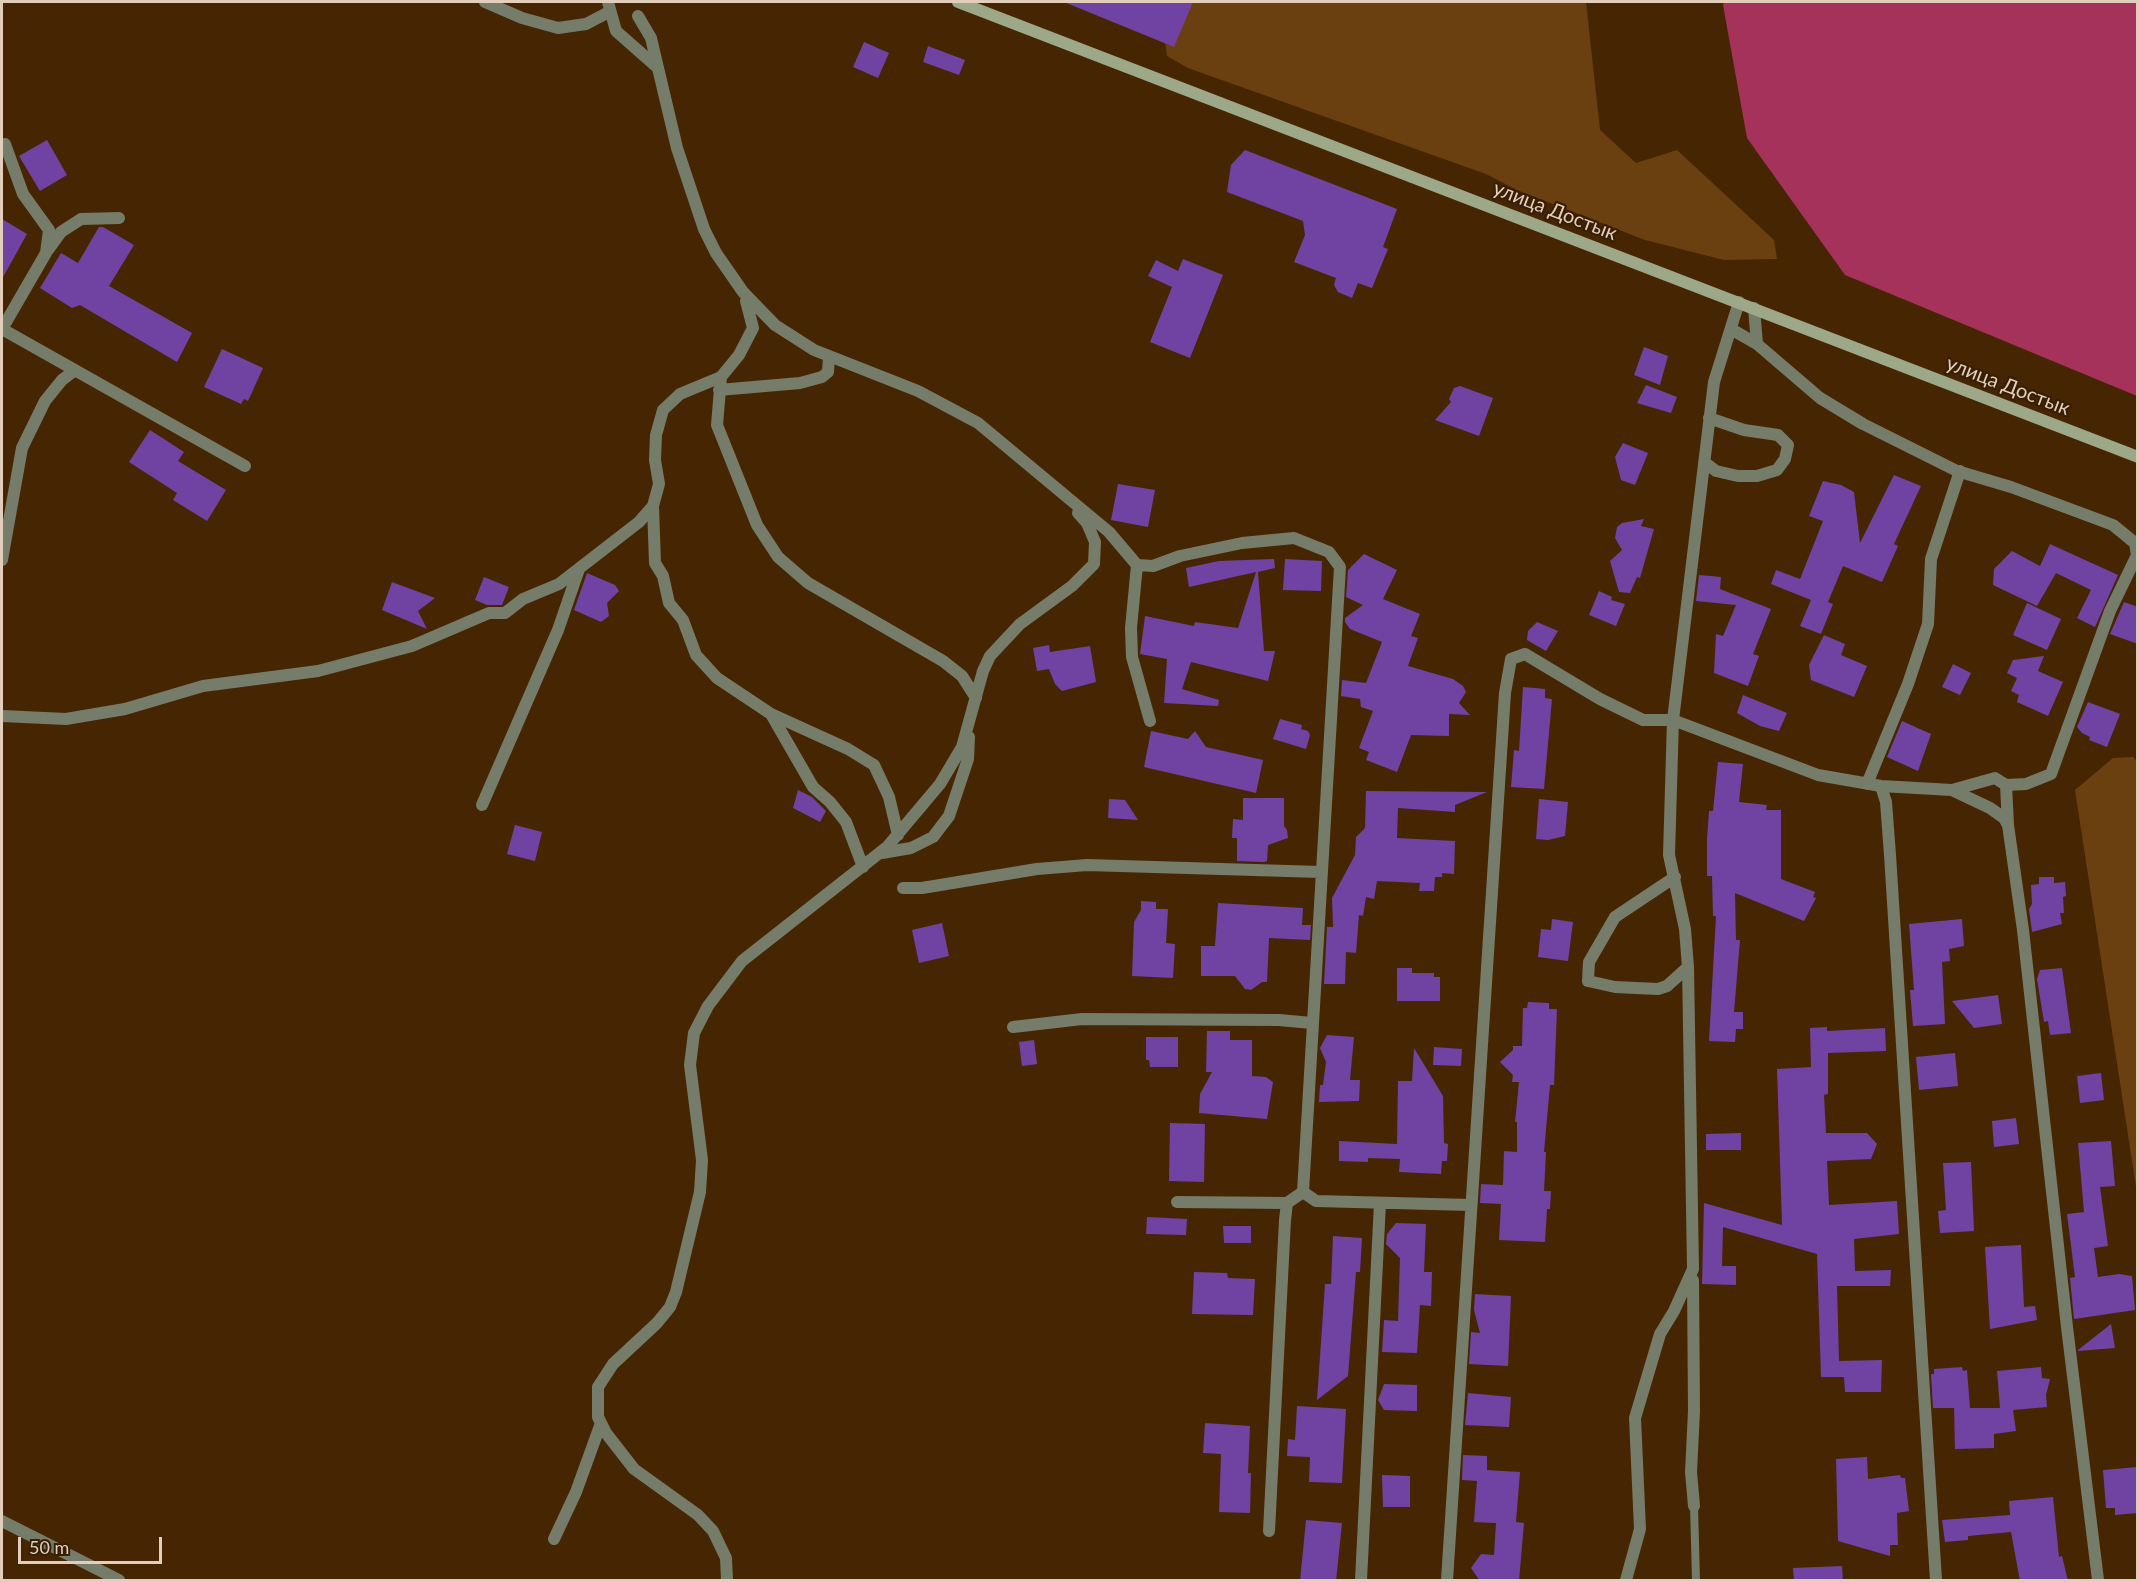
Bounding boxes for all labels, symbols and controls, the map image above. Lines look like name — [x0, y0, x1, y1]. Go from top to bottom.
street label: улица Достык — [1490, 176, 1620, 246]
street label: улица Достык — [1943, 351, 2073, 421]
scale bar — [21, 1525, 165, 1563]
text: 50 m — [29, 1536, 69, 1558]

